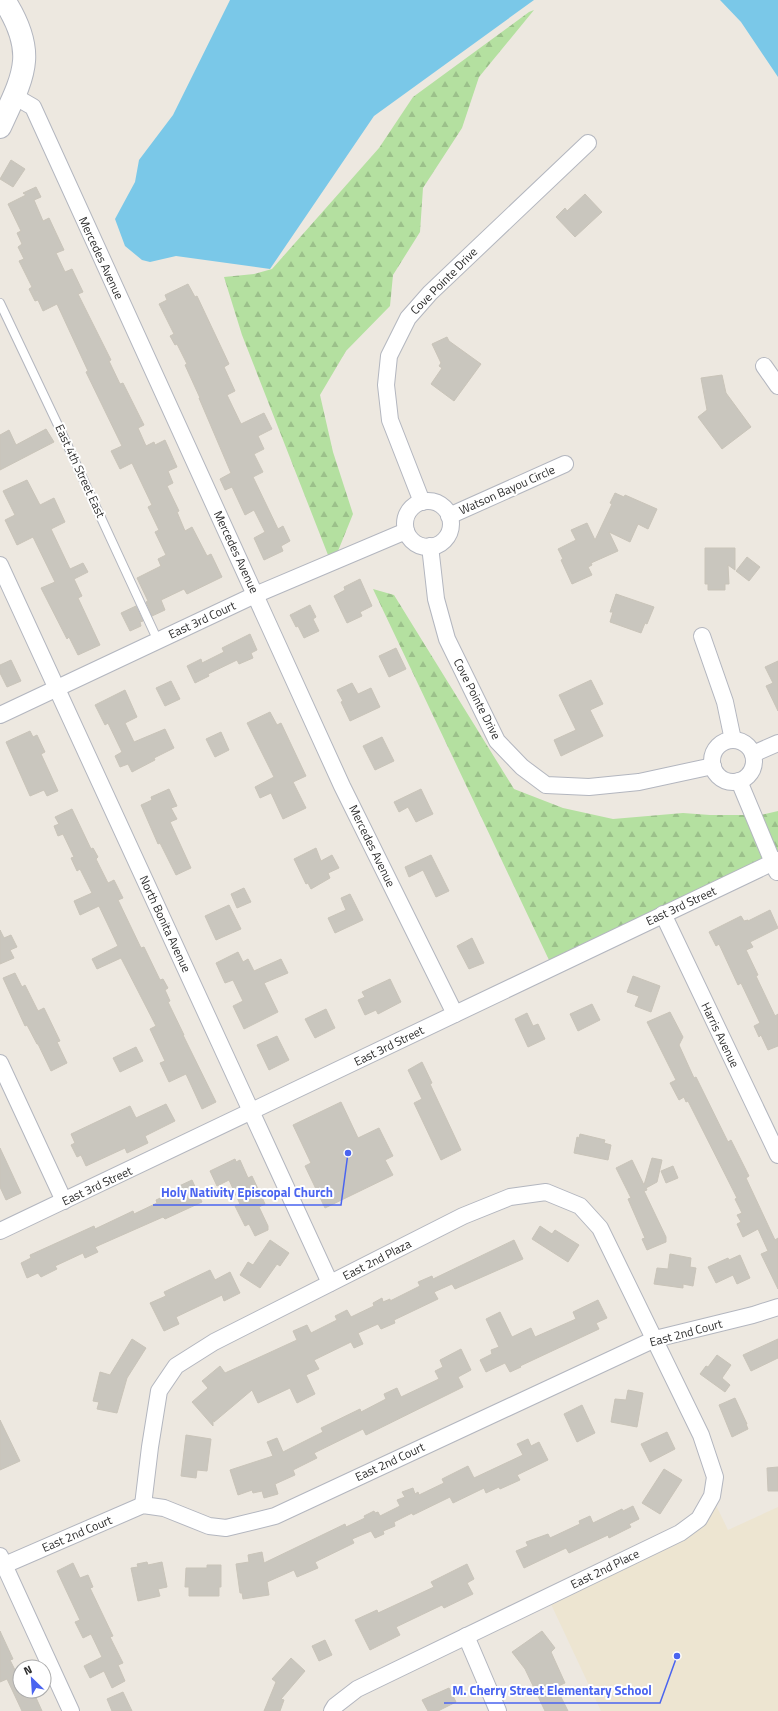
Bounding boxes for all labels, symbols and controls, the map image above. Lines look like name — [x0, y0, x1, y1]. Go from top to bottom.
street label: Mercedes Avenue — [74, 213, 129, 302]
street label: Cove Pointe Drive — [406, 243, 482, 319]
street label: East 4th Street East — [50, 421, 111, 521]
street label: Watson Bayou Circle — [456, 460, 558, 519]
street label: Mercedes Avenue — [209, 507, 264, 596]
street label: East 3rd Court — [165, 595, 239, 643]
street label: Cove Pointe Drive — [449, 655, 506, 743]
street label: Mercedes Avenue — [344, 801, 401, 890]
street label: North Bonita Avenue — [135, 872, 196, 975]
street label: East 3rd Street — [642, 881, 720, 930]
street label: Harris Avenue — [696, 999, 745, 1071]
street label: East 3rd Street — [351, 1020, 428, 1071]
street label: East 3rd Street — [58, 1161, 136, 1210]
callout: Holy Nativity Episcopal Church — [153, 1180, 341, 1205]
text: Holy Nativity Episcopal Church — [161, 1182, 333, 1202]
street label: East 2nd Plaza — [339, 1234, 414, 1285]
street label: East 2nd Court — [647, 1313, 725, 1351]
street label: East 2nd Court — [352, 1437, 428, 1486]
street label: East 2nd Court — [39, 1510, 116, 1557]
street label: East 2nd Place — [567, 1544, 642, 1593]
north arrow — [12, 1659, 52, 1699]
text: N — [21, 1661, 35, 1679]
callout: M. Cherry Street Elementary School — [444, 1678, 660, 1703]
text: M. Cherry Street Elementary School — [452, 1680, 652, 1700]

